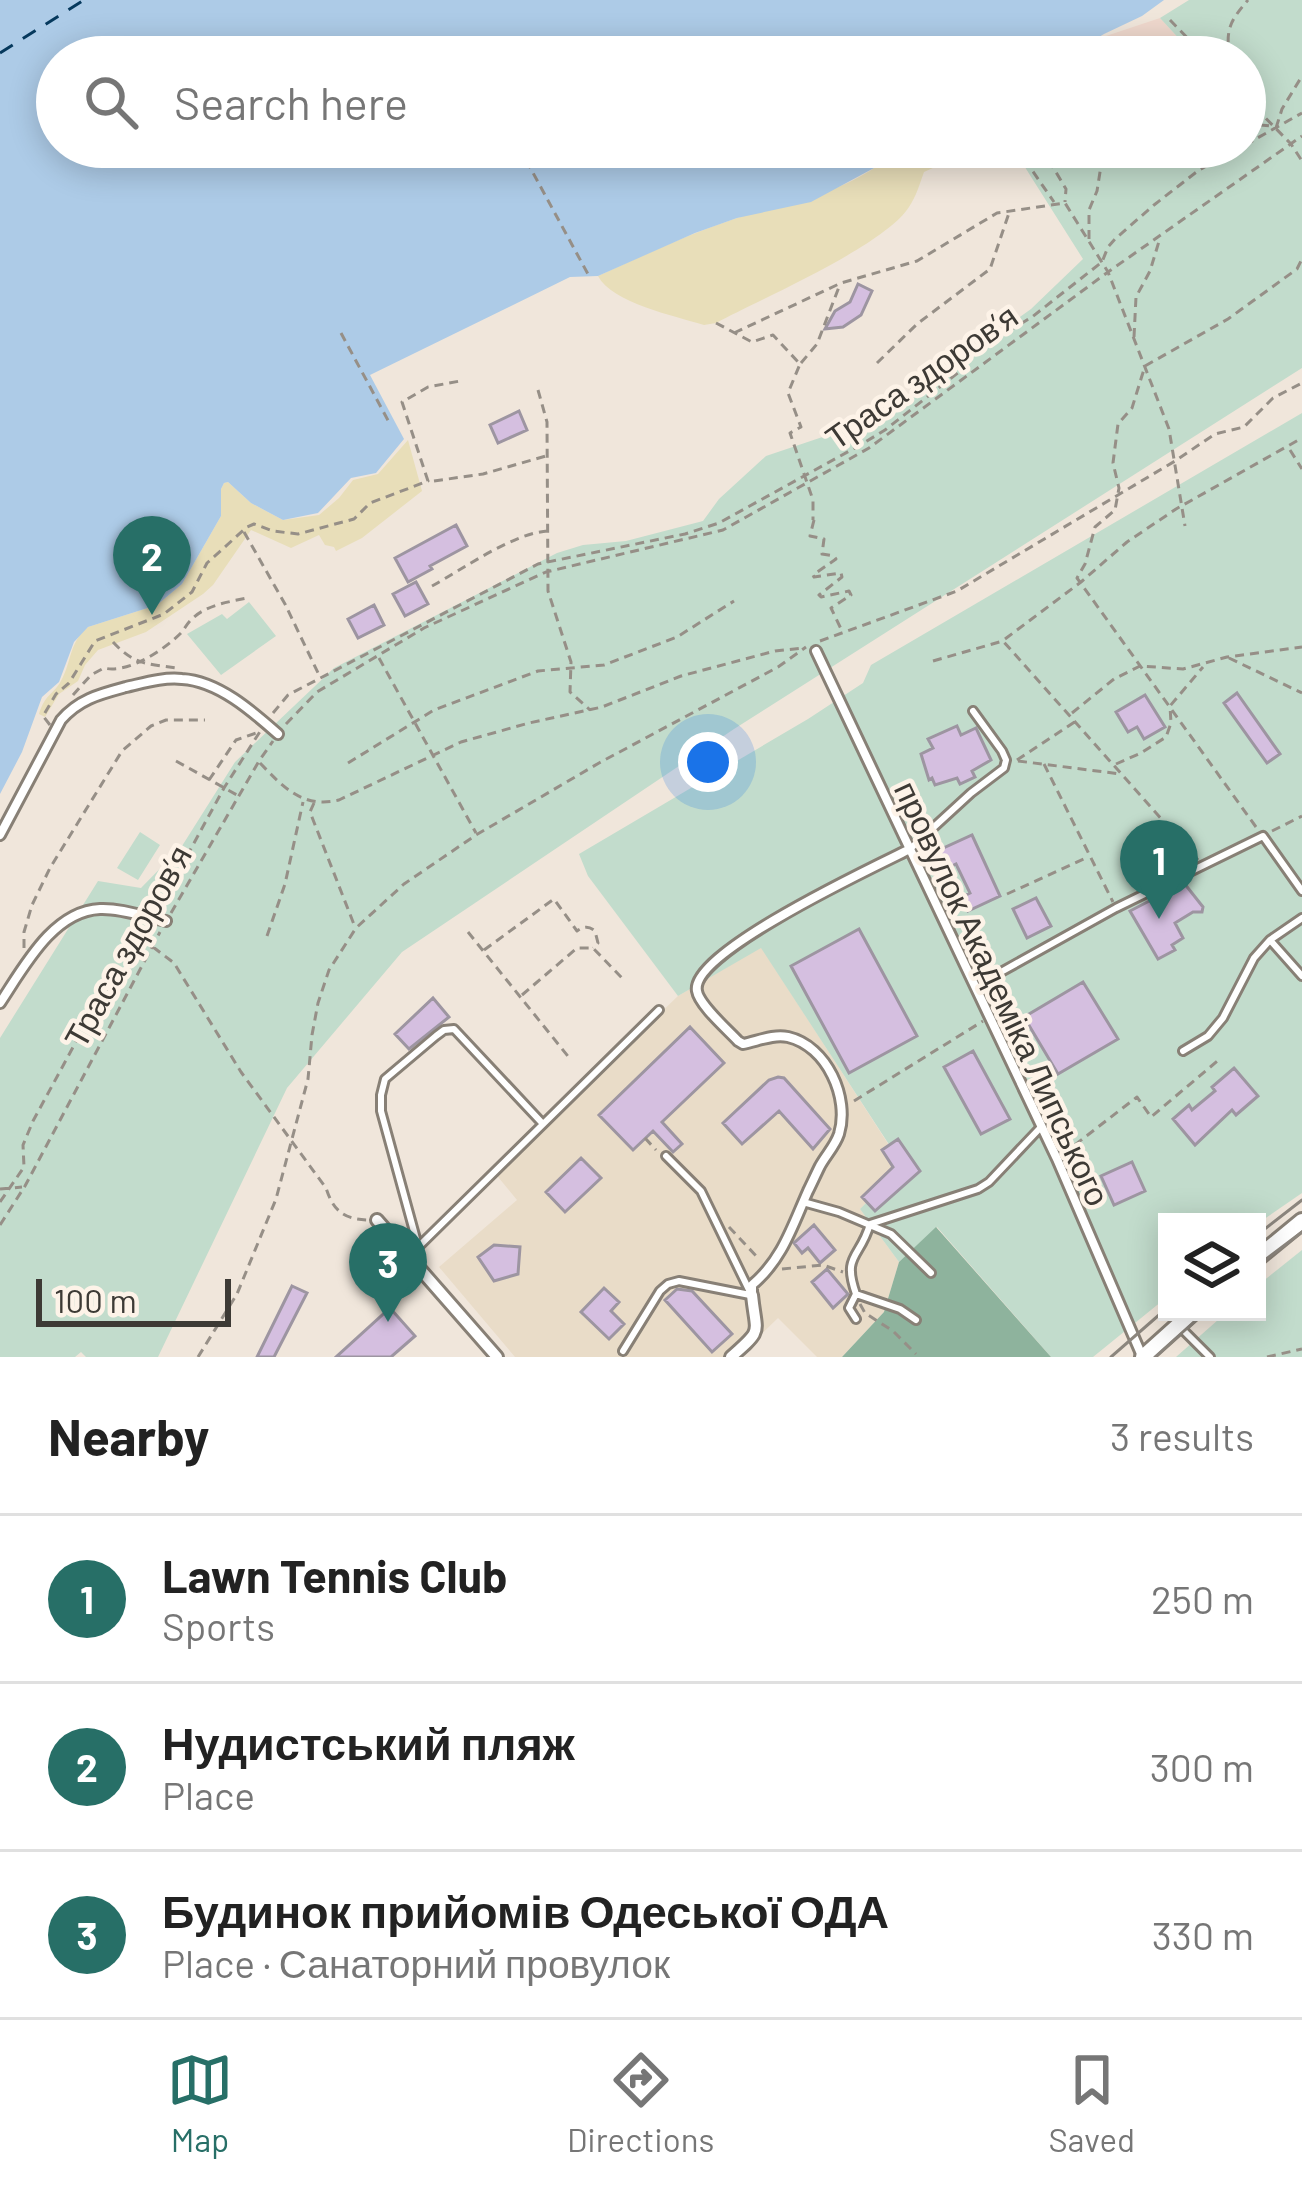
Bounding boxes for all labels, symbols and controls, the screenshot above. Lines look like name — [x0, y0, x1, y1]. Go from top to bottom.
search box — [36, 36, 1266, 168]
icon: search — [78, 69, 144, 135]
text: Search here — [174, 75, 408, 129]
street label: Траса здоров’я — [817, 295, 1025, 457]
pin: 2 — [113, 516, 191, 615]
your location — [678, 732, 738, 792]
street label: провулок Академіка Липського — [887, 774, 1119, 1212]
pin: 1 — [1120, 820, 1198, 919]
street label: Траса здоров’я — [55, 838, 199, 1054]
map controls — [1158, 1213, 1266, 1321]
button: layers — [1158, 1213, 1266, 1321]
pin: 3 — [349, 1223, 427, 1322]
scale bar — [36, 1273, 231, 1326]
text: 100 m — [54, 1280, 137, 1320]
text: Nearby — [48, 1405, 209, 1466]
text: 3 results — [1110, 1412, 1254, 1459]
text: Lawn Tennis Club — [162, 1548, 507, 1602]
text: 1 — [80, 1575, 94, 1622]
text: 250 m — [1151, 1575, 1254, 1622]
text: Sports — [162, 1602, 275, 1649]
text: Нудистський пляж — [162, 1715, 575, 1769]
text: 2 — [76, 1743, 98, 1790]
text: 300 m — [1150, 1743, 1254, 1790]
text: Place — [162, 1771, 255, 1818]
text: Будинок прийомів Одеської ОДА — [162, 1883, 889, 1937]
text: 3 — [76, 1911, 98, 1958]
text: 330 m — [1152, 1911, 1254, 1958]
text: Place · Санаторний провулок — [162, 1939, 670, 1986]
tab: Map — [167, 2047, 233, 2159]
tab: Directions — [567, 2047, 714, 2159]
tab: Saved — [1048, 2047, 1135, 2159]

